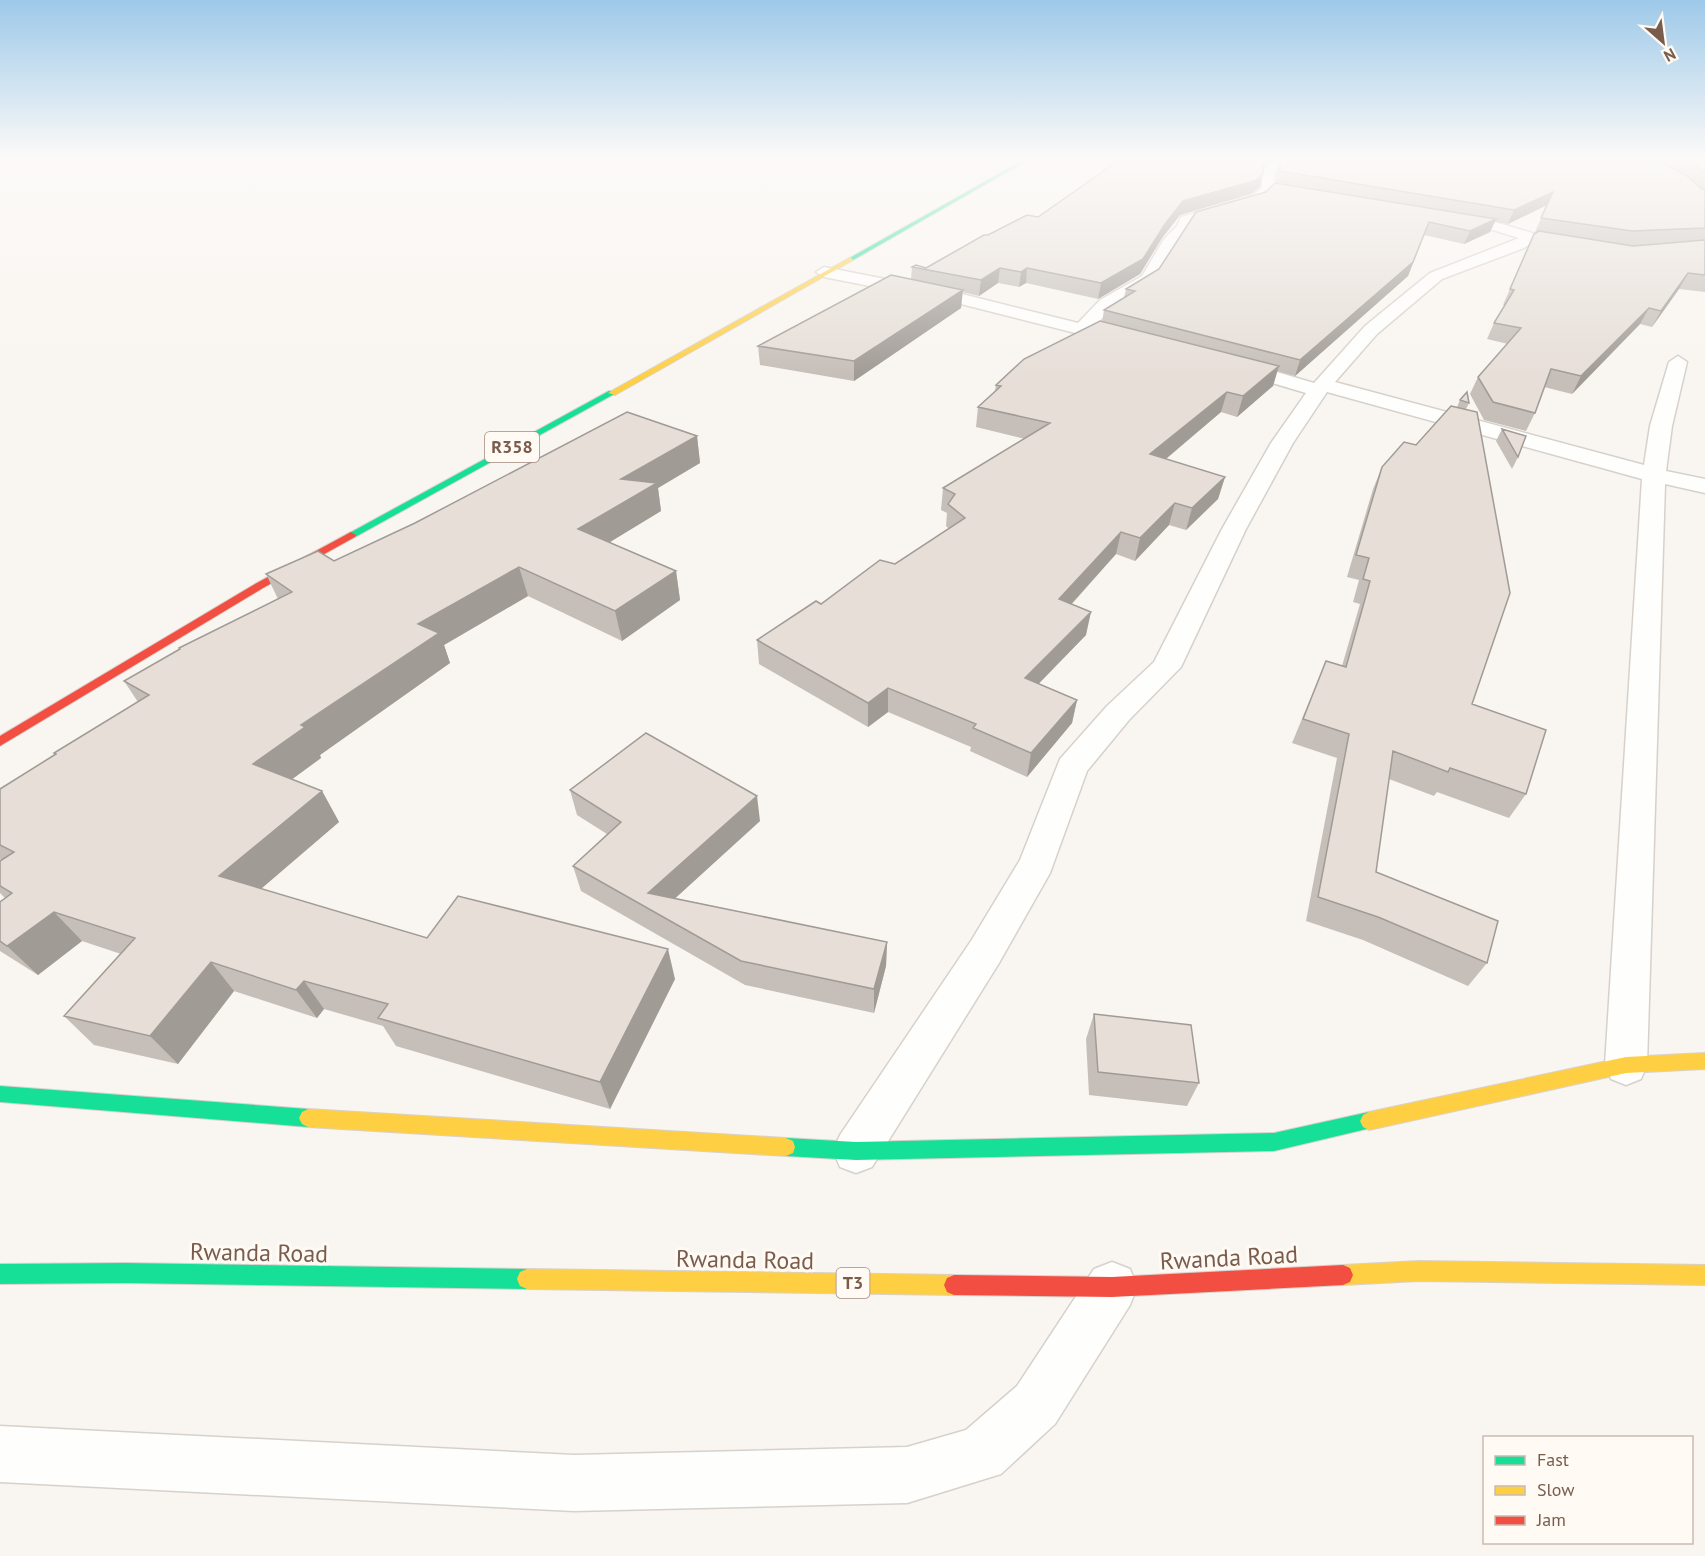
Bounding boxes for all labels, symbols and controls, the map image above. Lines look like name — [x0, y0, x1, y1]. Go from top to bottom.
north arrow — [1633, 12, 1693, 72]
text: N — [1661, 44, 1679, 67]
road number: R358 — [485, 432, 539, 462]
street label: Rwanda Road — [190, 1236, 328, 1269]
street label: Rwanda Road — [1159, 1238, 1299, 1277]
street label: Rwanda Road — [676, 1243, 814, 1276]
road number: T3 — [836, 1268, 870, 1298]
legend — [1483, 1436, 1693, 1544]
text: Fast — [1537, 1448, 1569, 1471]
text: Slow — [1537, 1478, 1575, 1501]
text: Jam — [1536, 1508, 1566, 1531]

